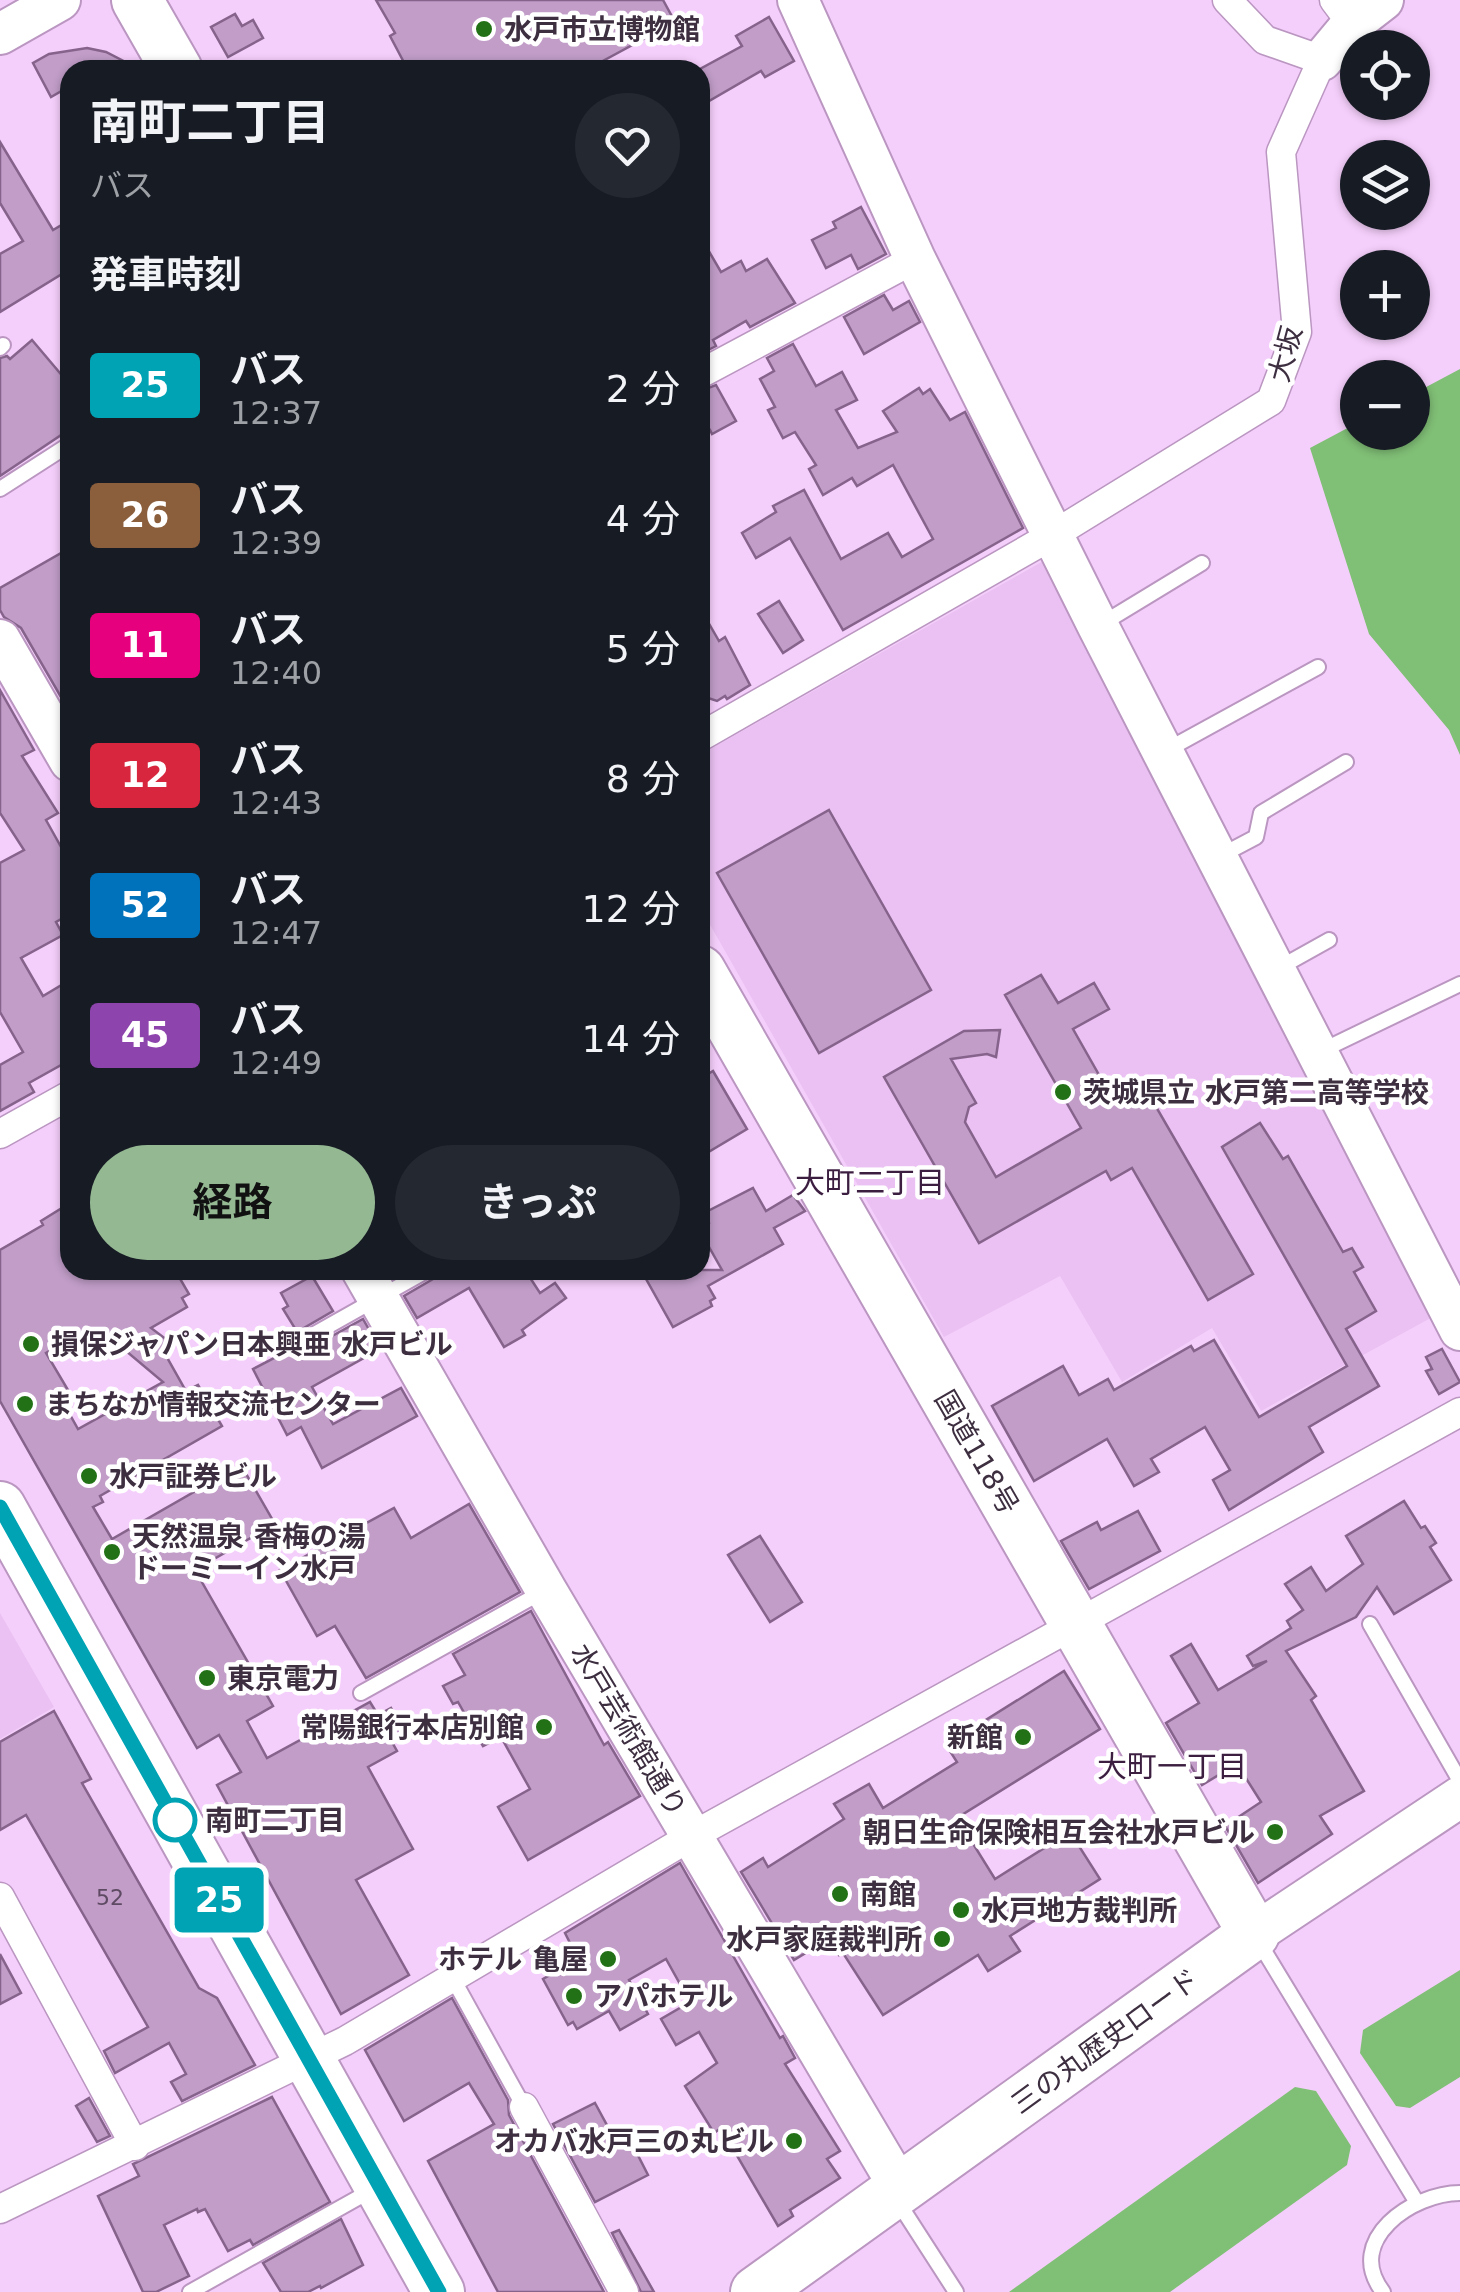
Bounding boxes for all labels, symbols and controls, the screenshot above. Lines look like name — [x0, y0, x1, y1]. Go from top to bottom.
place label: 水戸市立博物館 — [504, 13, 700, 46]
marker: 水戸市立博物館 — [473, 18, 495, 40]
map controls — [1340, 30, 1430, 450]
button: locate — [1340, 30, 1430, 120]
button: heart — [575, 93, 680, 198]
text: 南町二丁目 — [90, 94, 330, 150]
button: layers — [1340, 140, 1430, 230]
text: バス — [90, 167, 154, 205]
button: + — [1340, 250, 1430, 340]
text: 発車時刻 — [90, 253, 242, 297]
street label: 大坂 — [1262, 323, 1309, 385]
text: バス — [230, 348, 306, 392]
button: − — [1340, 360, 1430, 450]
text: 25 — [121, 365, 169, 405]
text: 2 分 — [606, 367, 680, 411]
text: 12:37 — [230, 394, 322, 432]
text: バス — [230, 478, 306, 522]
text: 26 — [121, 495, 169, 535]
text: 4 分 — [606, 497, 680, 541]
text: 12:39 — [230, 524, 322, 562]
text: バス — [230, 608, 306, 652]
text: 11 — [121, 625, 169, 665]
text: 5 分 — [606, 627, 680, 671]
text: 12:40 — [230, 654, 322, 692]
text: バス — [230, 738, 306, 782]
text: 12 — [121, 755, 169, 795]
text: 8 分 — [606, 757, 680, 801]
text: 12:43 — [230, 784, 322, 822]
text: バス — [230, 868, 306, 912]
text: 52 — [121, 885, 169, 925]
text: 12 分 — [582, 887, 680, 931]
text: 12:47 — [230, 914, 322, 952]
text: バス — [230, 998, 306, 1042]
text: 45 — [121, 1015, 169, 1055]
text: 14 分 — [582, 1017, 680, 1061]
text: 12:49 — [230, 1044, 322, 1082]
place label: 茨城県立 水戸第二高等学校 — [1083, 1076, 1429, 1109]
marker: 茨城県立 水戸第二高等学校 — [1052, 1081, 1074, 1103]
button: 経路 — [90, 1145, 375, 1260]
button: きっぷ — [395, 1145, 680, 1260]
district label: 大町二丁目 — [795, 1165, 945, 1200]
place label: 損保ジャパン日本興亜 水戸ビル — [51, 1328, 453, 1361]
marker: 損保ジャパン日本興亜 水戸ビル — [20, 1333, 42, 1355]
street label: 国道118号 — [928, 1384, 1025, 1520]
place label: まちなか情報交流センター — [45, 1388, 381, 1421]
marker: まちなか情報交流センター — [14, 1393, 36, 1415]
place label: 水戸証券ビル — [109, 1460, 277, 1493]
marker: 水戸証券ビル — [78, 1465, 100, 1487]
place label: 天然温泉 香梅の湯 ドーミーイン水戸 — [132, 1520, 366, 1585]
marker: 天然温泉 香梅の湯 ドーミーイン水戸 — [101, 1541, 123, 1563]
street label: 水戸芸術館通り — [564, 1638, 693, 1823]
place label: 東京電力 — [227, 1662, 339, 1695]
marker: 東京電力 — [196, 1667, 218, 1689]
place label: 常陽銀行本店別館 — [300, 1711, 524, 1744]
marker: 常陽銀行本店別館 — [533, 1716, 555, 1738]
place label: 新館 — [947, 1721, 1003, 1754]
marker: 新館 — [1012, 1726, 1034, 1748]
district label: 大町一丁目 — [1097, 1749, 1247, 1784]
marker: 南町二丁目 — [154, 1799, 196, 1841]
place label: 南町二丁目 — [205, 1804, 345, 1837]
place label: 朝日生命保険相互会社水戸ビル — [863, 1816, 1255, 1849]
marker: 朝日生命保険相互会社水戸ビル — [1264, 1821, 1286, 1843]
line badge: 25 — [174, 1868, 264, 1932]
place label: 南館 — [860, 1878, 916, 1911]
text: 25 — [195, 1880, 243, 1920]
marker: 南館 — [829, 1883, 851, 1905]
house number: 52 — [96, 1885, 124, 1910]
place label: 水戸地方裁判所 — [981, 1894, 1177, 1927]
marker: 水戸地方裁判所 — [950, 1899, 972, 1921]
place label: 水戸家庭裁判所 — [726, 1923, 922, 1956]
marker: 水戸家庭裁判所 — [931, 1928, 953, 1950]
place label: ホテル 亀屋 — [438, 1943, 588, 1976]
marker: ホテル 亀屋 — [597, 1948, 619, 1970]
street label: 三の丸歴史ロード — [1005, 1962, 1206, 2121]
place label: アパホテル — [594, 1980, 733, 2013]
marker: アパホテル — [563, 1985, 585, 2007]
place label: オカバ水戸三の丸ビル — [494, 2125, 774, 2158]
marker: オカバ水戸三の丸ビル — [783, 2130, 805, 2152]

